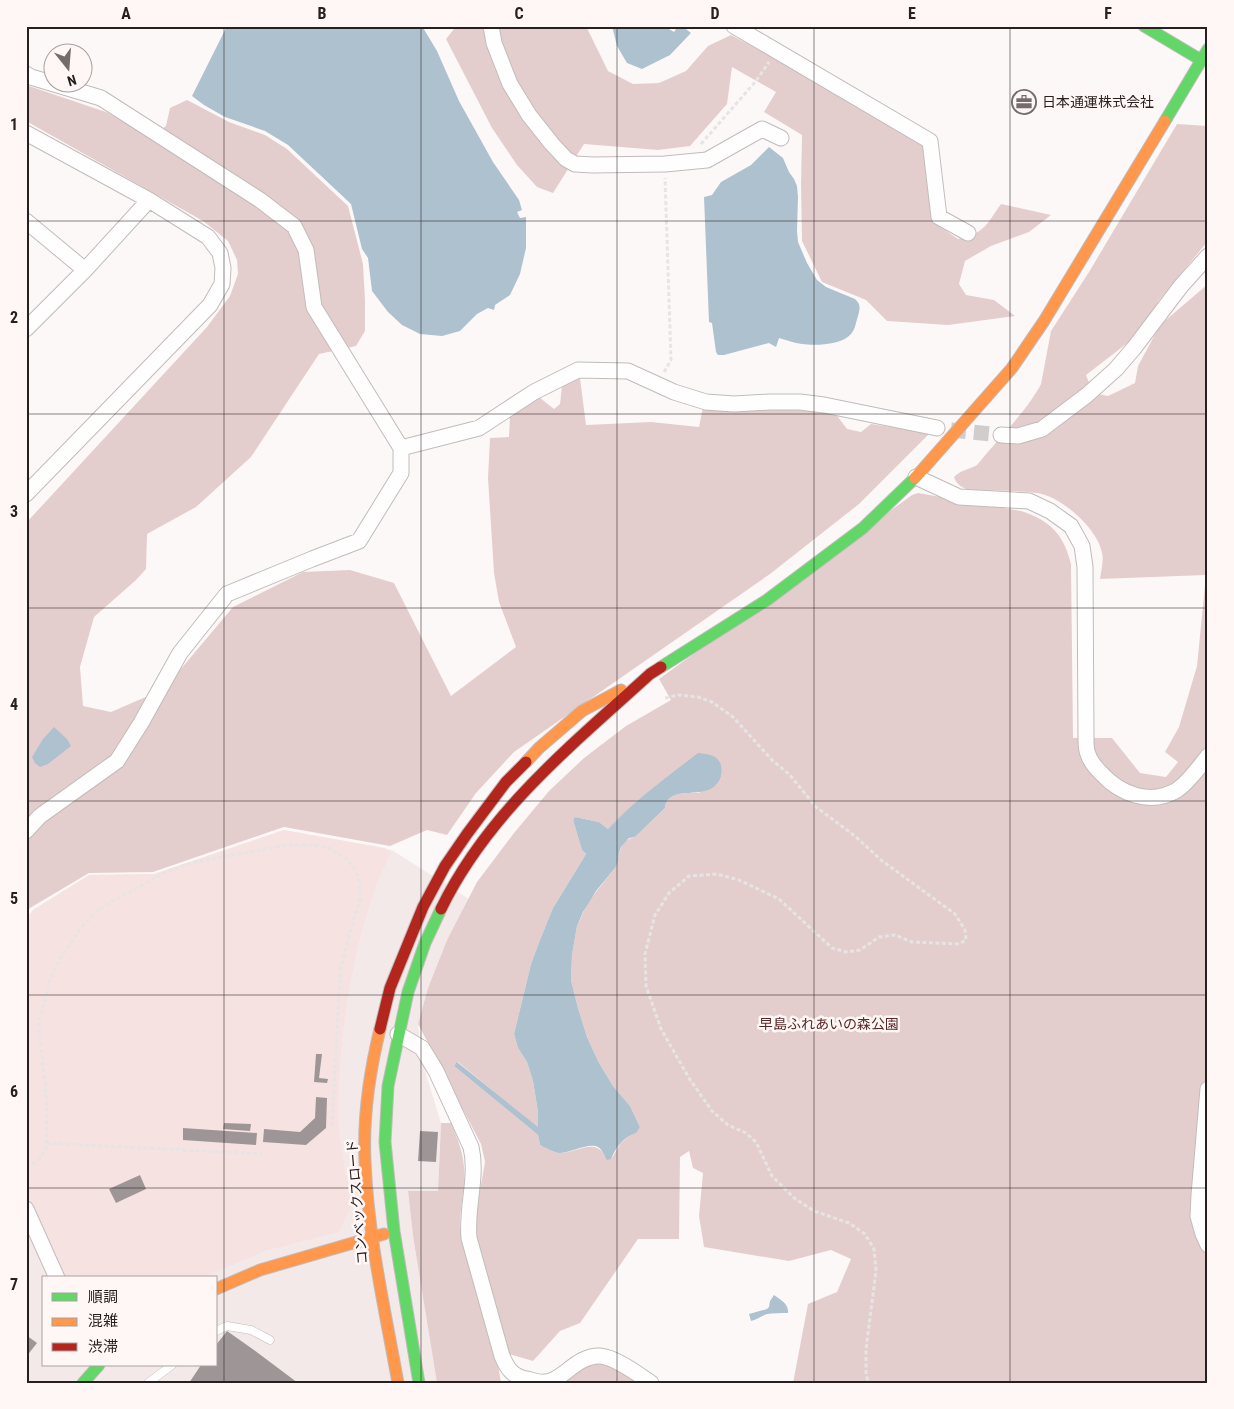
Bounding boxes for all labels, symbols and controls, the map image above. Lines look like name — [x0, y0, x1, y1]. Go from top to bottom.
text: A — [121, 4, 131, 23]
text: B — [318, 4, 327, 23]
text: C — [514, 4, 524, 23]
text: D — [710, 4, 720, 23]
text: E — [908, 4, 916, 23]
text: F — [1104, 4, 1112, 23]
north arrow — [42, 42, 92, 92]
text: N — [65, 72, 78, 89]
office icon: 日本通運株式会社 — [1011, 89, 1037, 115]
place label: 日本通運株式会社 — [1042, 94, 1154, 110]
text: 1 — [10, 115, 18, 134]
text: 2 — [10, 308, 18, 327]
text: 3 — [10, 502, 18, 521]
text: 4 — [10, 695, 18, 714]
text: 5 — [10, 889, 18, 908]
park label: 早島ふれあいの森公園 — [759, 1016, 899, 1032]
text: 6 — [10, 1082, 18, 1101]
street label: コンベックスロード — [344, 1139, 370, 1265]
text: 7 — [10, 1275, 18, 1294]
legend — [42, 1276, 218, 1366]
text: 順調 — [88, 1288, 118, 1306]
text: 混雑 — [88, 1312, 118, 1330]
text: 渋滞 — [88, 1338, 118, 1356]

